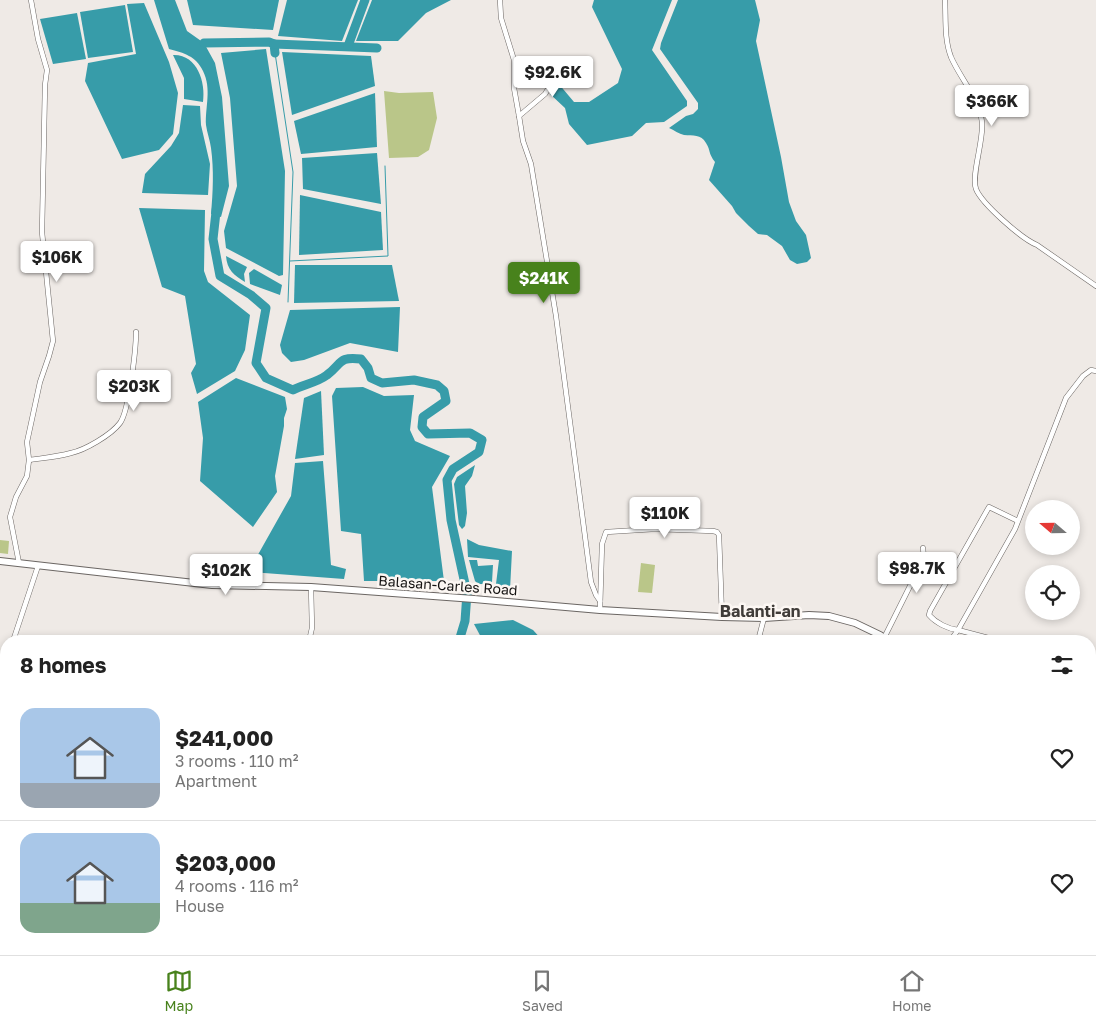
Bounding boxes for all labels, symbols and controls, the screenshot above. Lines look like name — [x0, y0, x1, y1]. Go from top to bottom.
pin: $92.6K — [512, 56, 594, 98]
text: $92.6K — [524, 62, 582, 82]
pin: $366K — [957, 84, 1027, 127]
text: $366K — [966, 91, 1018, 111]
pin: $106K — [22, 240, 92, 283]
text: $106K — [31, 247, 83, 267]
pin: $241K — [509, 262, 579, 304]
text: $241K — [519, 268, 569, 288]
pin: $203K — [99, 370, 169, 412]
text: $203K — [108, 376, 160, 396]
pin: $110K — [630, 496, 700, 539]
north arrow — [1025, 500, 1080, 555]
map controls — [1025, 500, 1080, 620]
text: $110K — [640, 503, 690, 523]
pin: $98.7K — [876, 552, 958, 594]
pin: $102K — [191, 554, 261, 596]
text: $98.7K — [889, 558, 945, 578]
text: $102K — [201, 560, 251, 580]
button: locate — [1025, 565, 1080, 620]
street label: Balasan-Carles Road — [378, 572, 518, 598]
district label: Balanti-an — [720, 601, 800, 621]
icon: filters — [1048, 651, 1076, 679]
text: 8 homes — [20, 652, 107, 678]
text: $241,000 — [175, 725, 274, 751]
icon: home — [60, 728, 120, 788]
icon: heart — [1048, 744, 1076, 772]
text: 3 rooms · 110 m² — [175, 751, 298, 771]
text: Apartment — [175, 771, 257, 791]
text: $203,000 — [175, 850, 276, 876]
icon: home — [60, 853, 120, 913]
icon: heart — [1048, 869, 1076, 897]
text: 4 rooms · 116 m² — [175, 876, 299, 896]
text: House — [175, 896, 224, 916]
tab: Map — [164, 967, 193, 1014]
tab: Saved — [522, 967, 563, 1014]
tab: Home — [892, 967, 931, 1014]

